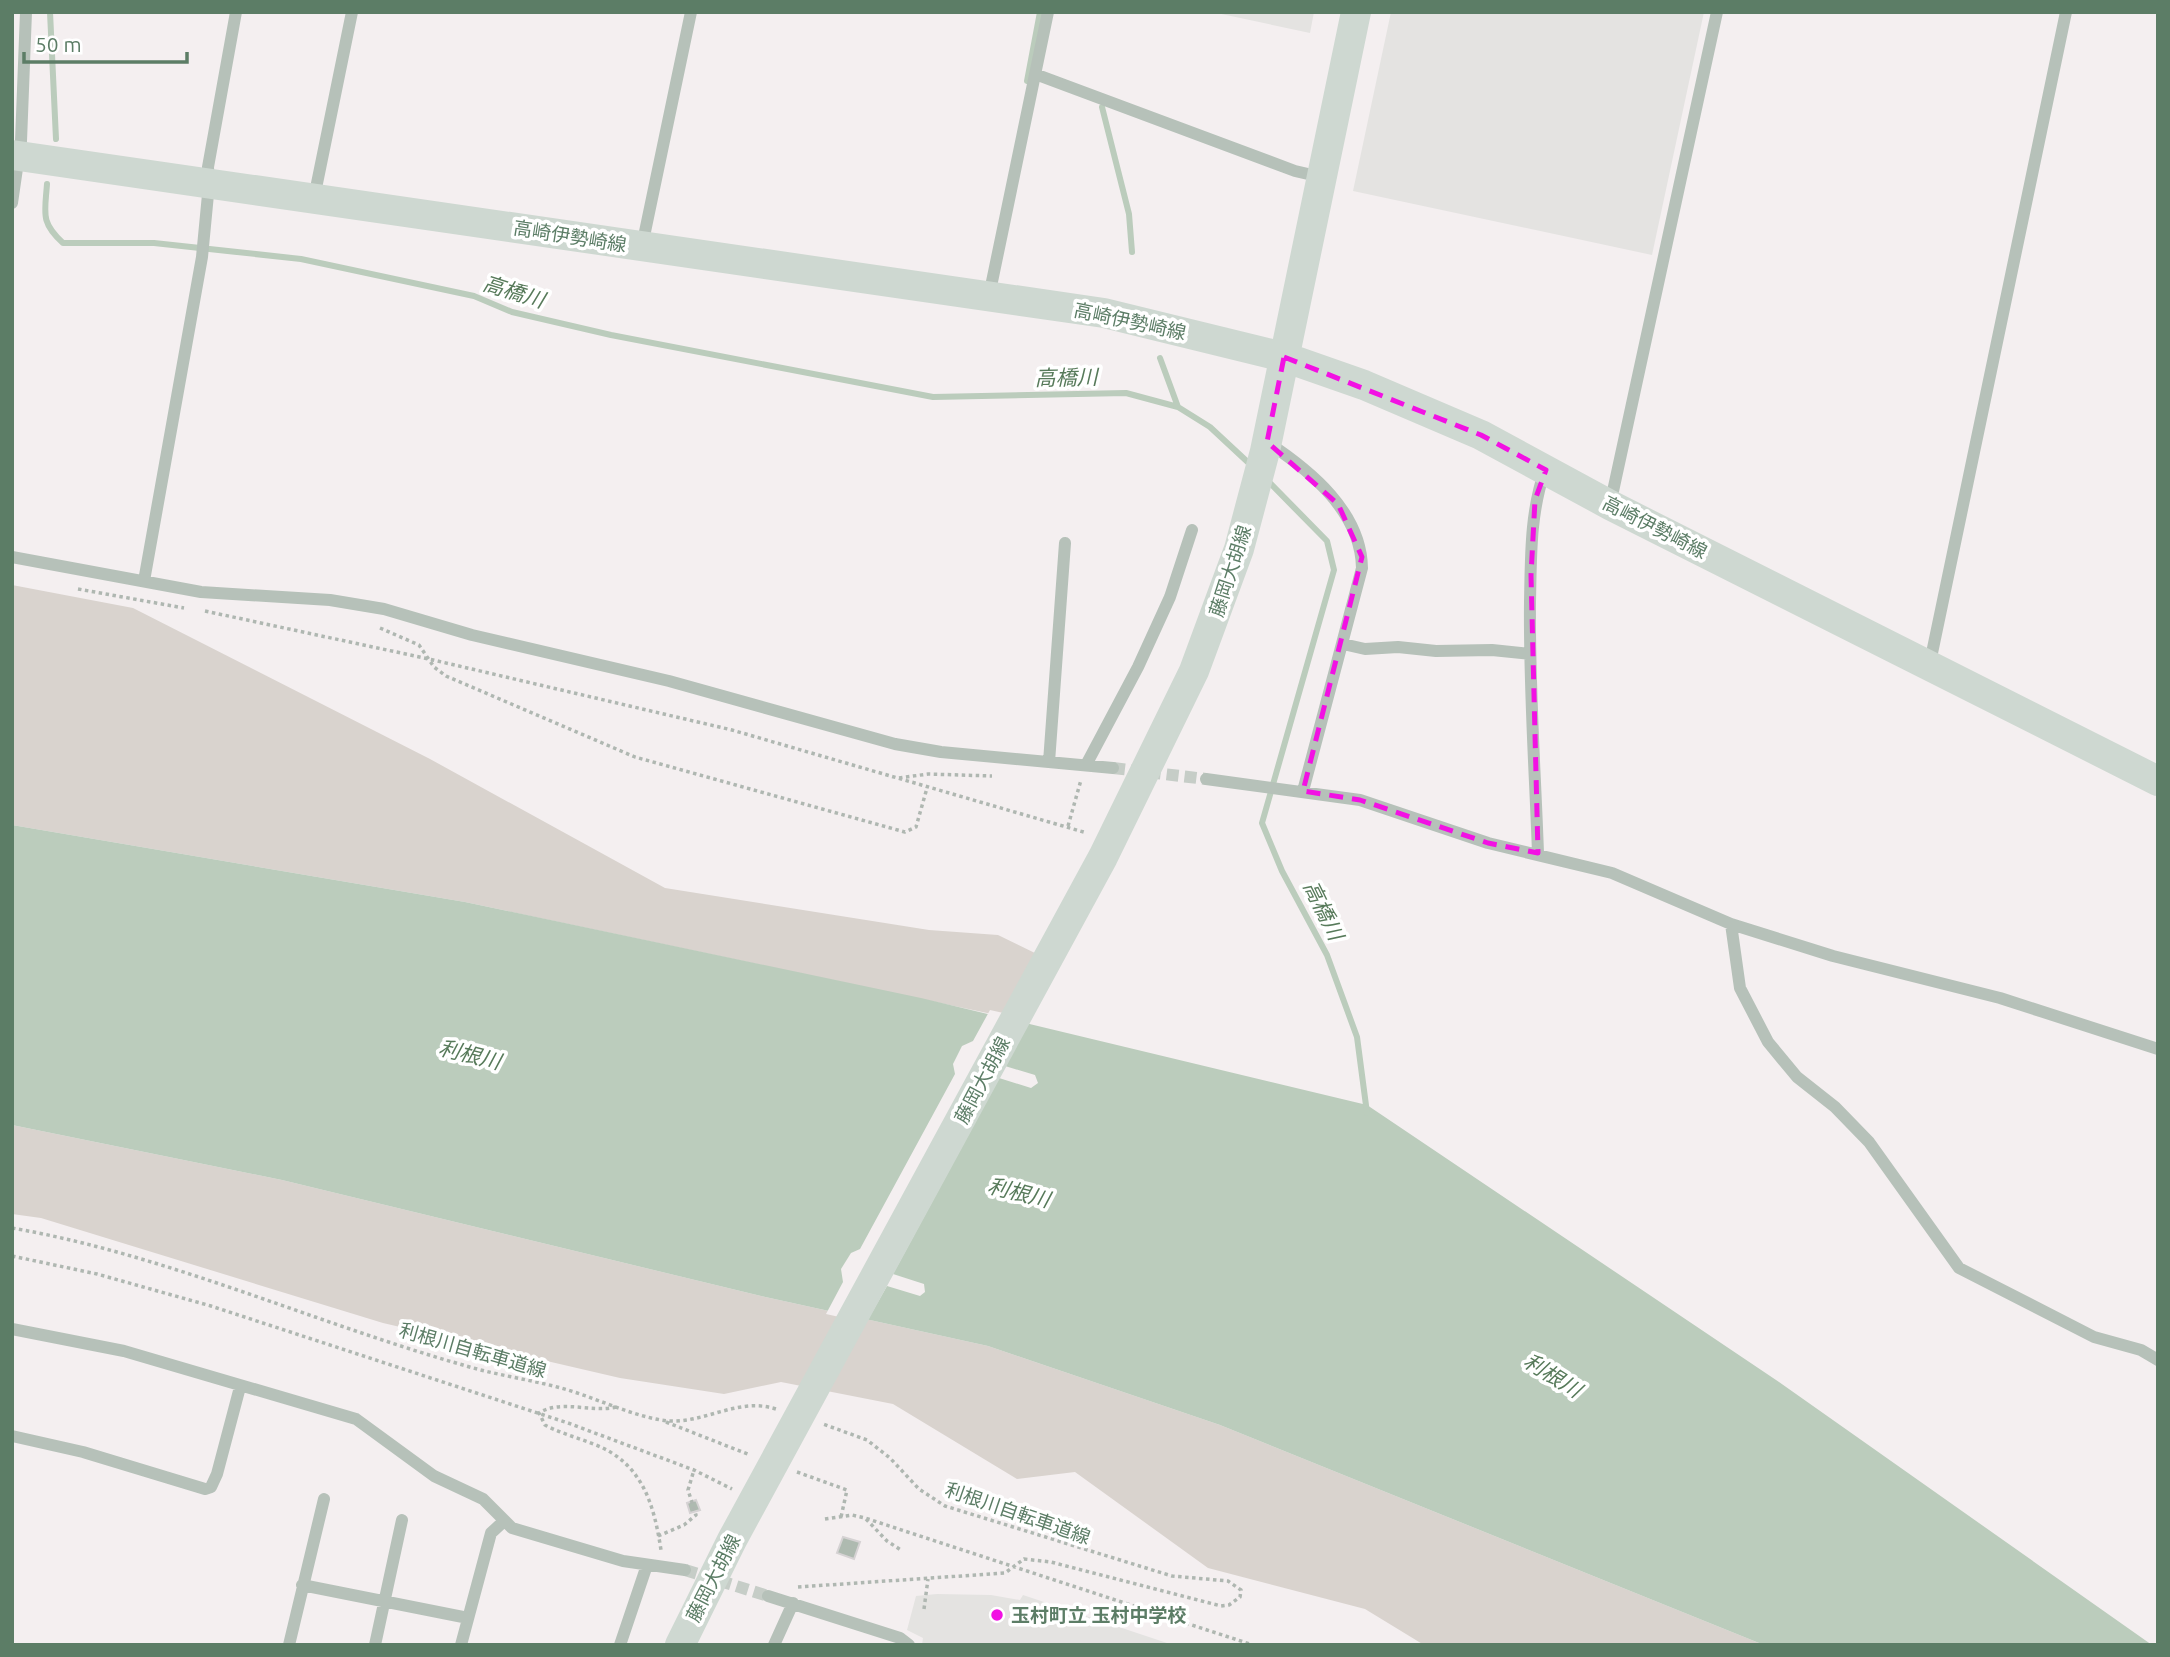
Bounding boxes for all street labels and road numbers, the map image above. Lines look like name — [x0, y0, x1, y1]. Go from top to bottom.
street label: 高崎伊勢崎線 — [512, 216, 628, 256]
street label: 高崎伊勢崎線 — [1072, 298, 1188, 344]
street label: 高崎伊勢崎線 — [1599, 491, 1711, 563]
street label: 藤岡大胡線 — [1205, 522, 1255, 620]
street label: 藤岡大胡線 — [950, 1033, 1014, 1127]
street label: 利根川自転車道線 — [397, 1318, 549, 1382]
street label: 利根川自転車道線 — [943, 1478, 1093, 1548]
street label: 藤岡大胡線 — [682, 1531, 744, 1625]

